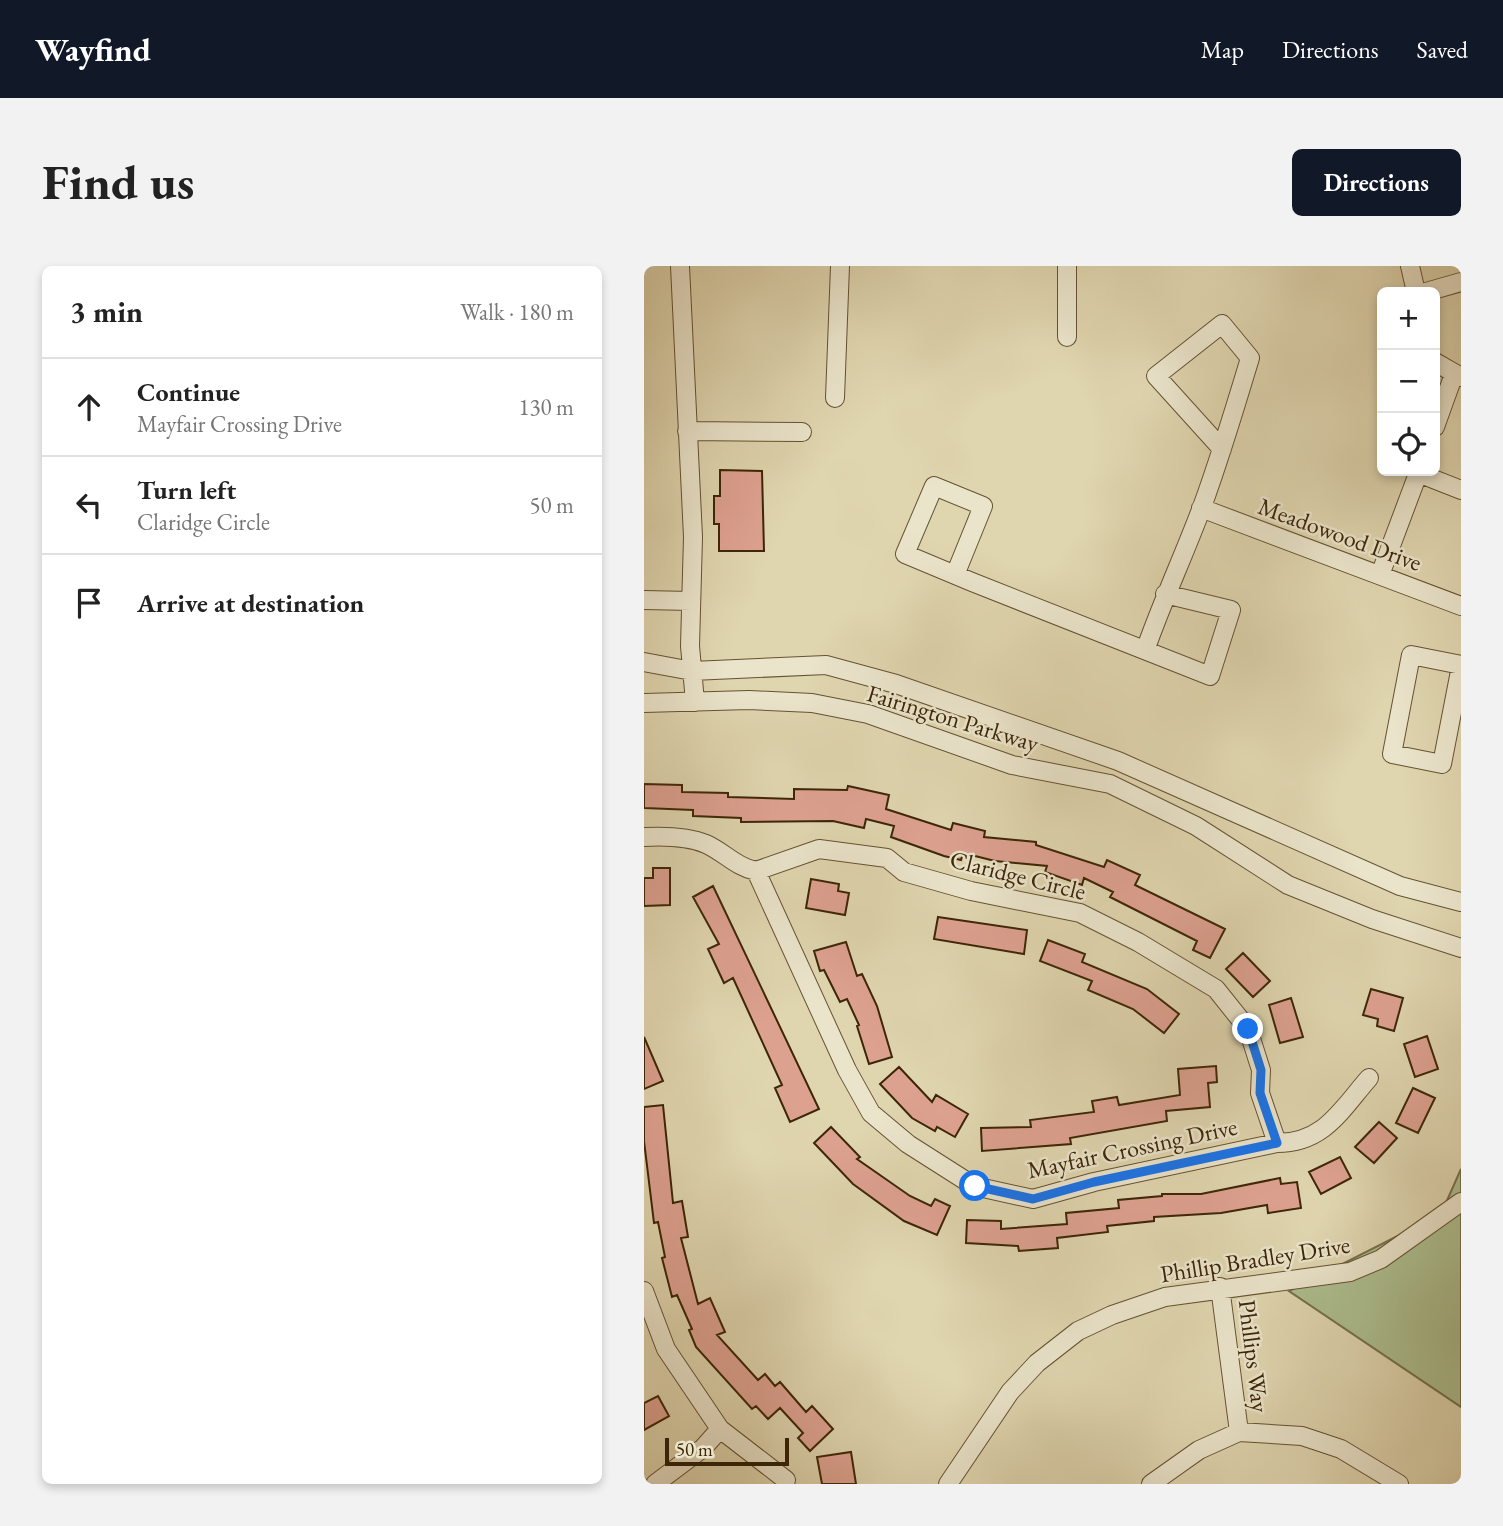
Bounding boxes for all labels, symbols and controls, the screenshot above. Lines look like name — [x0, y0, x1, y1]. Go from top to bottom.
text: Wayfind — [35, 28, 151, 71]
text: Map — [1201, 34, 1244, 65]
text: Directions — [1282, 34, 1379, 65]
text: Saved — [1417, 34, 1468, 65]
button: Directions — [1292, 149, 1461, 216]
text: Find us — [42, 150, 194, 214]
map controls — [1377, 287, 1440, 476]
button: + — [1377, 287, 1440, 350]
text: 3 min — [70, 292, 143, 331]
text: Walk · 180 m — [460, 297, 574, 327]
button: − — [1377, 350, 1440, 413]
text: Continue — [137, 375, 240, 409]
icon: ahead — [70, 388, 108, 426]
text: 130 m — [518, 392, 574, 422]
text: Mayfair Crossing Drive — [137, 409, 342, 439]
button: locate — [1377, 413, 1440, 476]
text: Turn left — [137, 473, 236, 507]
icon: left — [70, 486, 108, 524]
text: 50 m — [529, 490, 574, 520]
street label: Meadowood Drive — [1254, 490, 1426, 578]
text: Claridge Circle — [137, 507, 270, 537]
icon: arrive — [70, 584, 108, 622]
text: Arrive at destination — [137, 586, 364, 620]
street label: Fairington Parkway — [863, 677, 1043, 759]
street label: Claridge Circle — [947, 843, 1089, 907]
route end — [1232, 1013, 1263, 1044]
street label: Mayfair Crossing Drive — [1024, 1111, 1240, 1185]
route start — [959, 1170, 990, 1201]
street label: Phillip Bradley Drive — [1158, 1229, 1352, 1289]
street label: Phillips Way — [1232, 1298, 1276, 1415]
scale bar — [665, 1435, 789, 1467]
text: 50 m — [676, 1437, 713, 1462]

